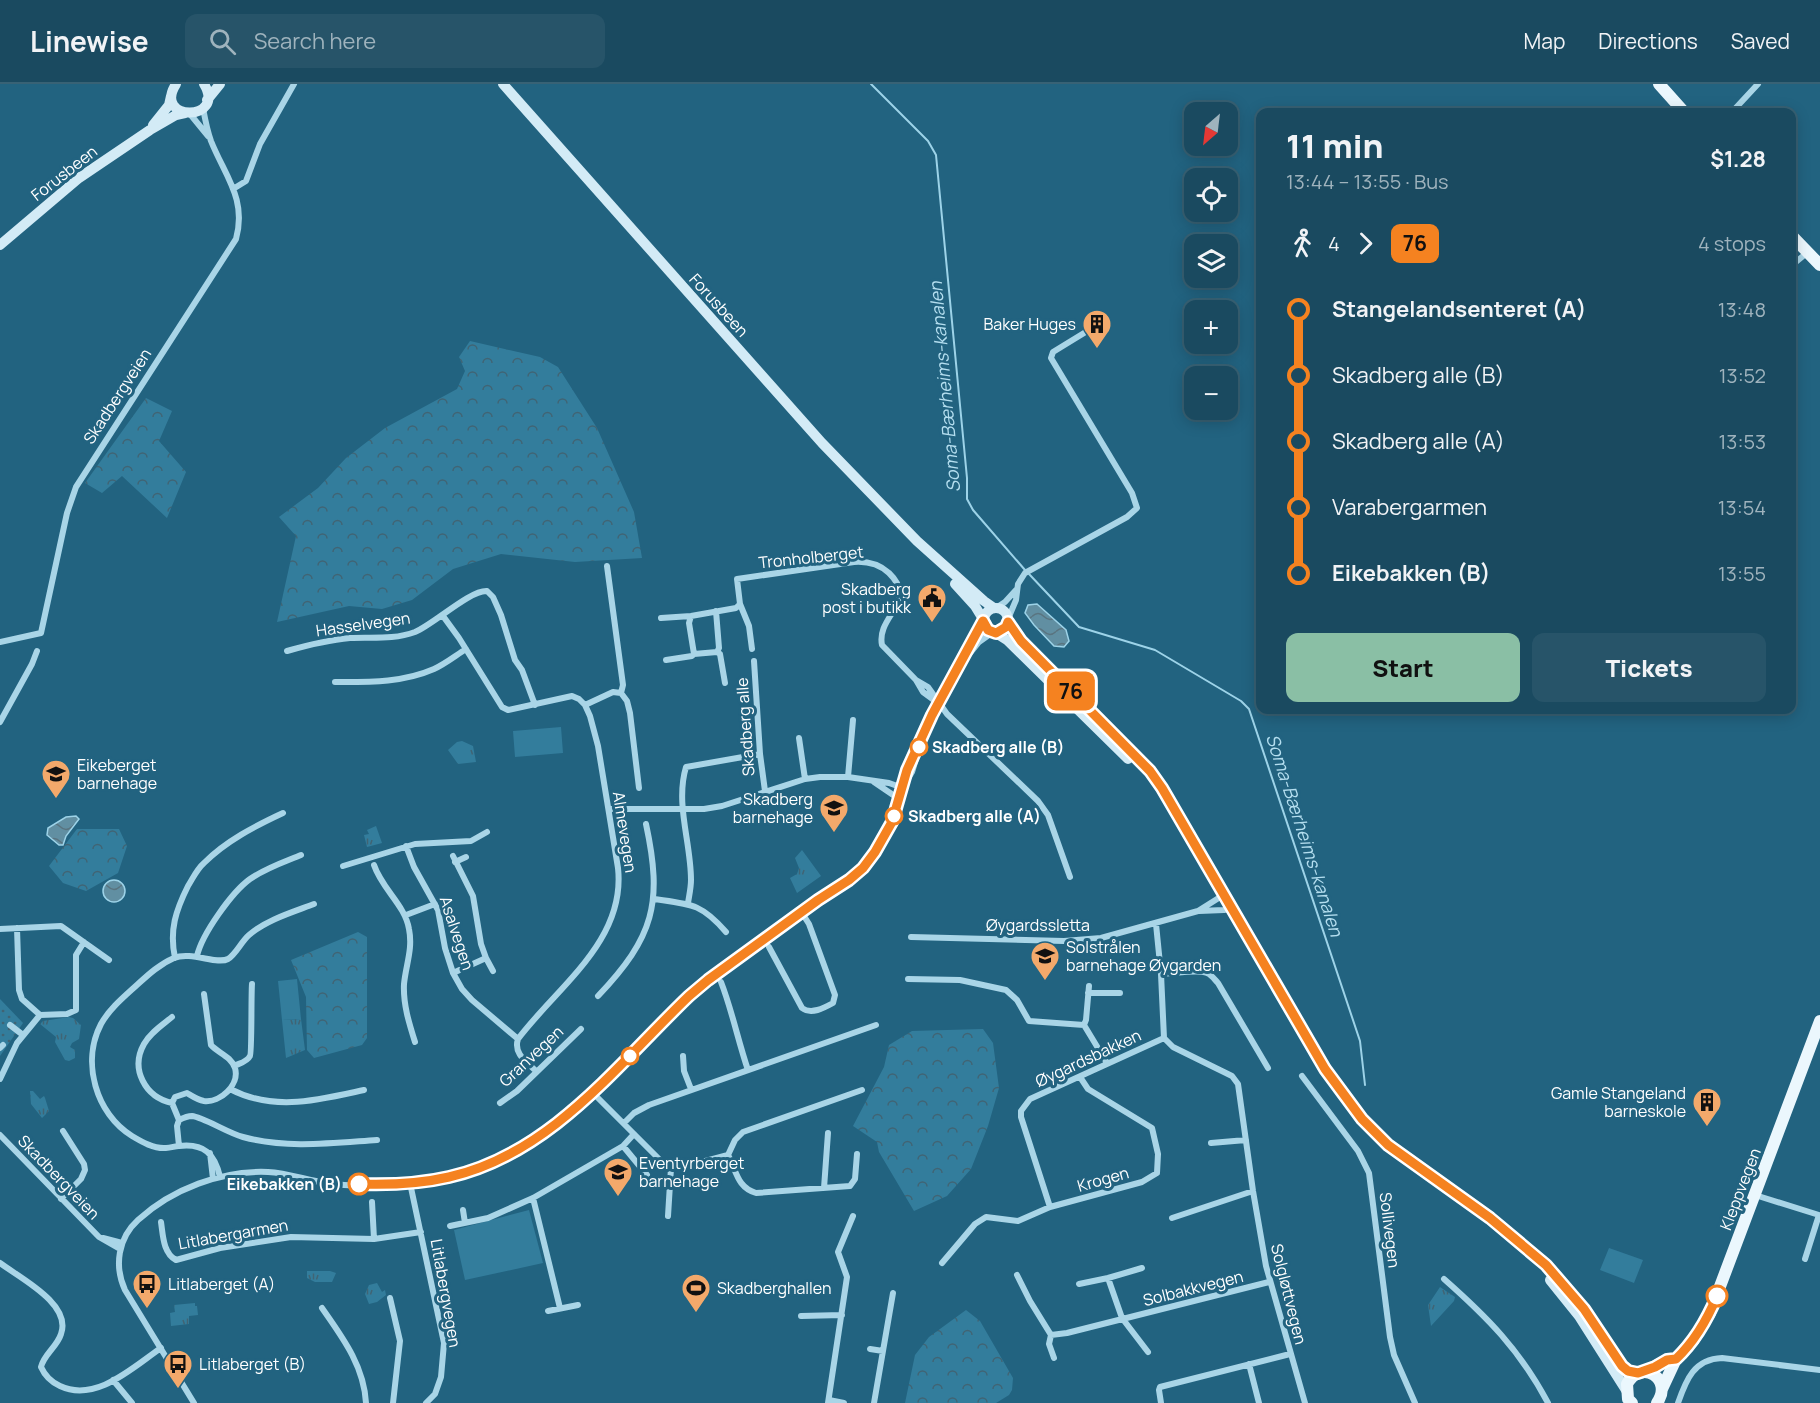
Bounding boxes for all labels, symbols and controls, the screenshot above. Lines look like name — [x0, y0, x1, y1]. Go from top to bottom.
search box — [185, 14, 605, 68]
text: Linewise — [30, 22, 149, 60]
icon: search — [206, 25, 239, 58]
text: Search here — [254, 26, 376, 56]
text: Map — [1524, 27, 1565, 55]
text: Directions — [1598, 27, 1698, 55]
text: Saved — [1731, 27, 1790, 55]
north arrow — [1184, 102, 1238, 156]
map controls — [1184, 102, 1238, 420]
text: 11 min — [1286, 123, 1384, 168]
street label: Forusbeen — [26, 140, 102, 206]
text: $1.28 — [1710, 144, 1766, 174]
button: locate — [1184, 168, 1238, 222]
text: 13:44 – 13:55 · Bus — [1286, 168, 1449, 195]
icon: walk — [1286, 227, 1319, 260]
icon: forward — [1349, 227, 1382, 260]
text: 76 — [1403, 229, 1427, 257]
text: 4 — [1328, 230, 1340, 257]
text: 4 stops — [1698, 230, 1766, 257]
button: layers — [1184, 234, 1238, 288]
street label: Forusbeen — [685, 269, 753, 341]
water label: Soma-Bærheims-kanalen — [923, 279, 965, 493]
text: Stangelandsenteret (A) — [1332, 294, 1586, 324]
text: 13:48 — [1718, 296, 1766, 323]
button: + — [1184, 300, 1238, 354]
building icon: Baker Huges — [1081, 308, 1113, 350]
place label: Baker Huges — [984, 313, 1076, 335]
street label: Skadbergveien — [78, 344, 156, 448]
text: Skadberg alle (B) — [1332, 360, 1505, 390]
text: 13:52 — [1719, 362, 1766, 389]
button: − — [1184, 366, 1238, 420]
text: Skadberg alle (A) — [1332, 426, 1505, 456]
text: 13:53 — [1719, 428, 1766, 455]
text: Varabergarmen — [1332, 492, 1487, 522]
text: 13:54 — [1718, 494, 1766, 521]
street label: Tronholberget — [757, 541, 865, 573]
text: Eikebakken (B) — [1332, 558, 1490, 588]
text: 13:55 — [1718, 560, 1766, 587]
place label: Skadberg post i butikk — [822, 578, 912, 618]
public building icon: Skadberg post i butikk — [916, 582, 948, 624]
street label: Hasselvegen — [314, 606, 412, 642]
button: Start — [1286, 633, 1520, 702]
button: Tickets — [1532, 633, 1766, 702]
line badge: 76 — [1044, 672, 1098, 710]
street label: Skadberg alle — [731, 677, 759, 777]
text: 76 — [1059, 677, 1083, 705]
water label: Soma-Bærheims-kanalen — [1261, 731, 1349, 941]
place label: Skadberg alle (B) — [932, 736, 1064, 758]
marker: Skadberg alle (B) — [910, 738, 928, 756]
place label: Eikeberget barnehage — [77, 754, 157, 794]
school or university icon: Eikeberget barnehage — [40, 758, 72, 800]
place label: Skadberg barnehage — [733, 788, 813, 828]
street label: Almevegen — [608, 790, 642, 874]
school or university icon: Skadberg barnehage — [818, 792, 850, 834]
place label: Skadberg alle (A) — [908, 805, 1041, 827]
marker: Skadberg alle (A) — [885, 807, 903, 825]
street label: Asalvegen — [435, 893, 479, 973]
street label: Øygardssletta — [986, 914, 1090, 936]
place label: Solstrålen barnehage Øygarden — [1066, 936, 1221, 976]
school or university icon: Solstrålen barnehage Øygarden — [1029, 940, 1061, 982]
street label: Granvegen — [494, 1021, 568, 1091]
street label: Øygardsbakken — [1032, 1024, 1144, 1092]
unlabelled marker — [621, 1047, 639, 1065]
place label: Gamle Stangeland barneskole — [1551, 1082, 1686, 1122]
building icon: Gamle Stangeland barneskole — [1691, 1086, 1723, 1128]
street label: Skadbergveien — [13, 1130, 105, 1224]
street label: Kleppvegen — [1714, 1145, 1766, 1233]
place label: Eventyrberget barnehage — [639, 1152, 744, 1192]
school or university icon: Eventyrberget barnehage — [602, 1156, 634, 1198]
street label: Krogen — [1075, 1161, 1131, 1197]
place label: Eikebakken (B) — [227, 1173, 342, 1195]
marker: Eikebakken (B) — [348, 1173, 370, 1195]
street label: Sollivegen — [1374, 1191, 1406, 1269]
street label: Litlabergarmen — [176, 1213, 290, 1255]
street label: Litlabergvegen — [426, 1237, 466, 1349]
street label: Solgløttvegen — [1266, 1241, 1312, 1347]
street label: Solbakkvegen — [1141, 1265, 1245, 1311]
bus stop icon: Litlaberget (A) — [131, 1268, 163, 1310]
sports icon: Skadberghallen — [680, 1272, 712, 1314]
place label: Litlaberget (A) — [168, 1273, 275, 1295]
place label: Skadberghallen — [717, 1277, 831, 1299]
unlabelled marker — [1706, 1285, 1728, 1307]
bus stop icon: Litlaberget (B) — [162, 1348, 194, 1390]
place label: Litlaberget (B) — [199, 1353, 306, 1375]

